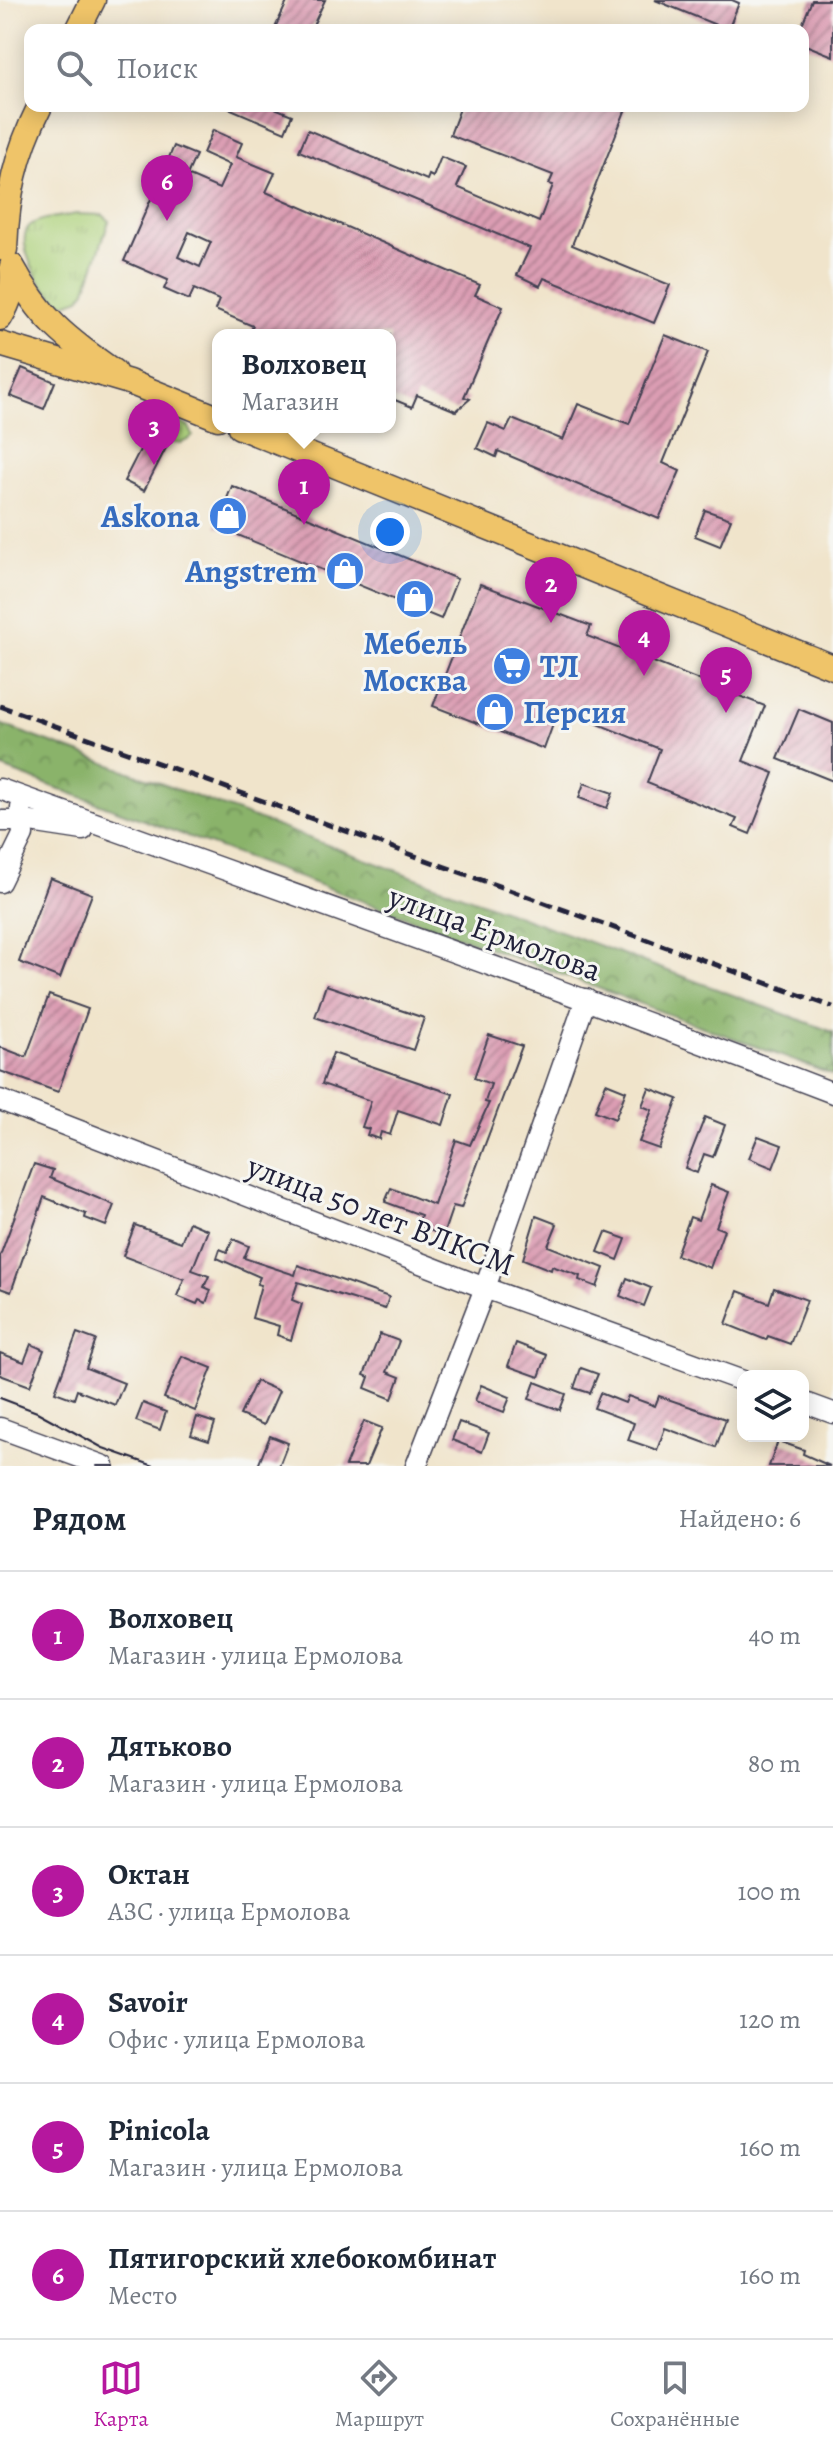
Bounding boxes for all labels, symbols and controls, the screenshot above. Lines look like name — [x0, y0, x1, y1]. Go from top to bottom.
search box — [24, 24, 809, 112]
icon: search — [52, 46, 96, 90]
text: Поиск — [116, 48, 198, 88]
pin: 6 — [141, 155, 193, 221]
popup — [212, 329, 396, 433]
text: Волховец — [241, 344, 367, 384]
text: Магазин — [241, 384, 339, 419]
pin: 3 — [128, 399, 180, 465]
pin: 1 — [278, 459, 330, 525]
place label: Askona — [100, 494, 201, 538]
shop icon: Askona — [207, 495, 249, 537]
your location — [370, 512, 410, 552]
place label: Angstrem — [184, 549, 317, 593]
shop icon: Angstrem — [324, 550, 366, 592]
pin: 2 — [525, 557, 577, 623]
shop icon: Мебель Москва — [394, 578, 436, 620]
pin: 4 — [618, 610, 670, 676]
place label: Мебель Москва — [363, 621, 468, 702]
place label: ТЛ — [540, 644, 579, 688]
supermarket icon: ТЛ — [491, 645, 533, 687]
pin: 5 — [700, 647, 752, 713]
place label: Персия — [523, 690, 626, 734]
shop icon: Персия — [474, 691, 516, 733]
street label: улица Ермолова — [382, 874, 608, 992]
street label: улица 50 лет ВЛКСМ — [240, 1143, 521, 1286]
map controls — [737, 1370, 809, 1442]
button: layers — [737, 1370, 809, 1442]
text: Рядом — [32, 1495, 126, 1542]
text: Найдено: 6 — [678, 1501, 801, 1536]
text: Волховец — [108, 1598, 233, 1638]
text: 1 — [53, 1618, 63, 1653]
text: 40 m — [749, 1618, 801, 1653]
text: Магазин · улица Ермолова — [108, 1638, 403, 1673]
text: Дятьково — [108, 1726, 232, 1766]
text: 2 — [52, 1746, 64, 1781]
text: 80 m — [748, 1746, 801, 1781]
text: Магазин · улица Ермолова — [108, 1766, 403, 1801]
text: Октан — [108, 1854, 190, 1894]
text: 3 — [52, 1874, 64, 1909]
text: 100 m — [738, 1874, 801, 1909]
text: АЗС · улица Ермолова — [108, 1894, 350, 1929]
text: Savoir — [108, 1982, 188, 2022]
text: 4 — [52, 2002, 64, 2037]
text: 120 m — [739, 2002, 801, 2037]
text: Офис · улица Ермолова — [108, 2022, 365, 2057]
text: Pinicola — [108, 2110, 210, 2150]
text: 5 — [52, 2130, 64, 2165]
text: 160 m — [739, 2130, 801, 2165]
text: Магазин · улица Ермолова — [108, 2150, 403, 2185]
text: Пятигорский хлебокомбинат — [108, 2238, 496, 2278]
text: 6 — [52, 2258, 64, 2293]
text: 160 m — [739, 2258, 801, 2293]
text: Место — [108, 2278, 177, 2313]
tab: Карта — [93, 2356, 149, 2434]
tab: Маршрут — [335, 2356, 424, 2434]
tab: Сохранённые — [610, 2356, 740, 2434]

